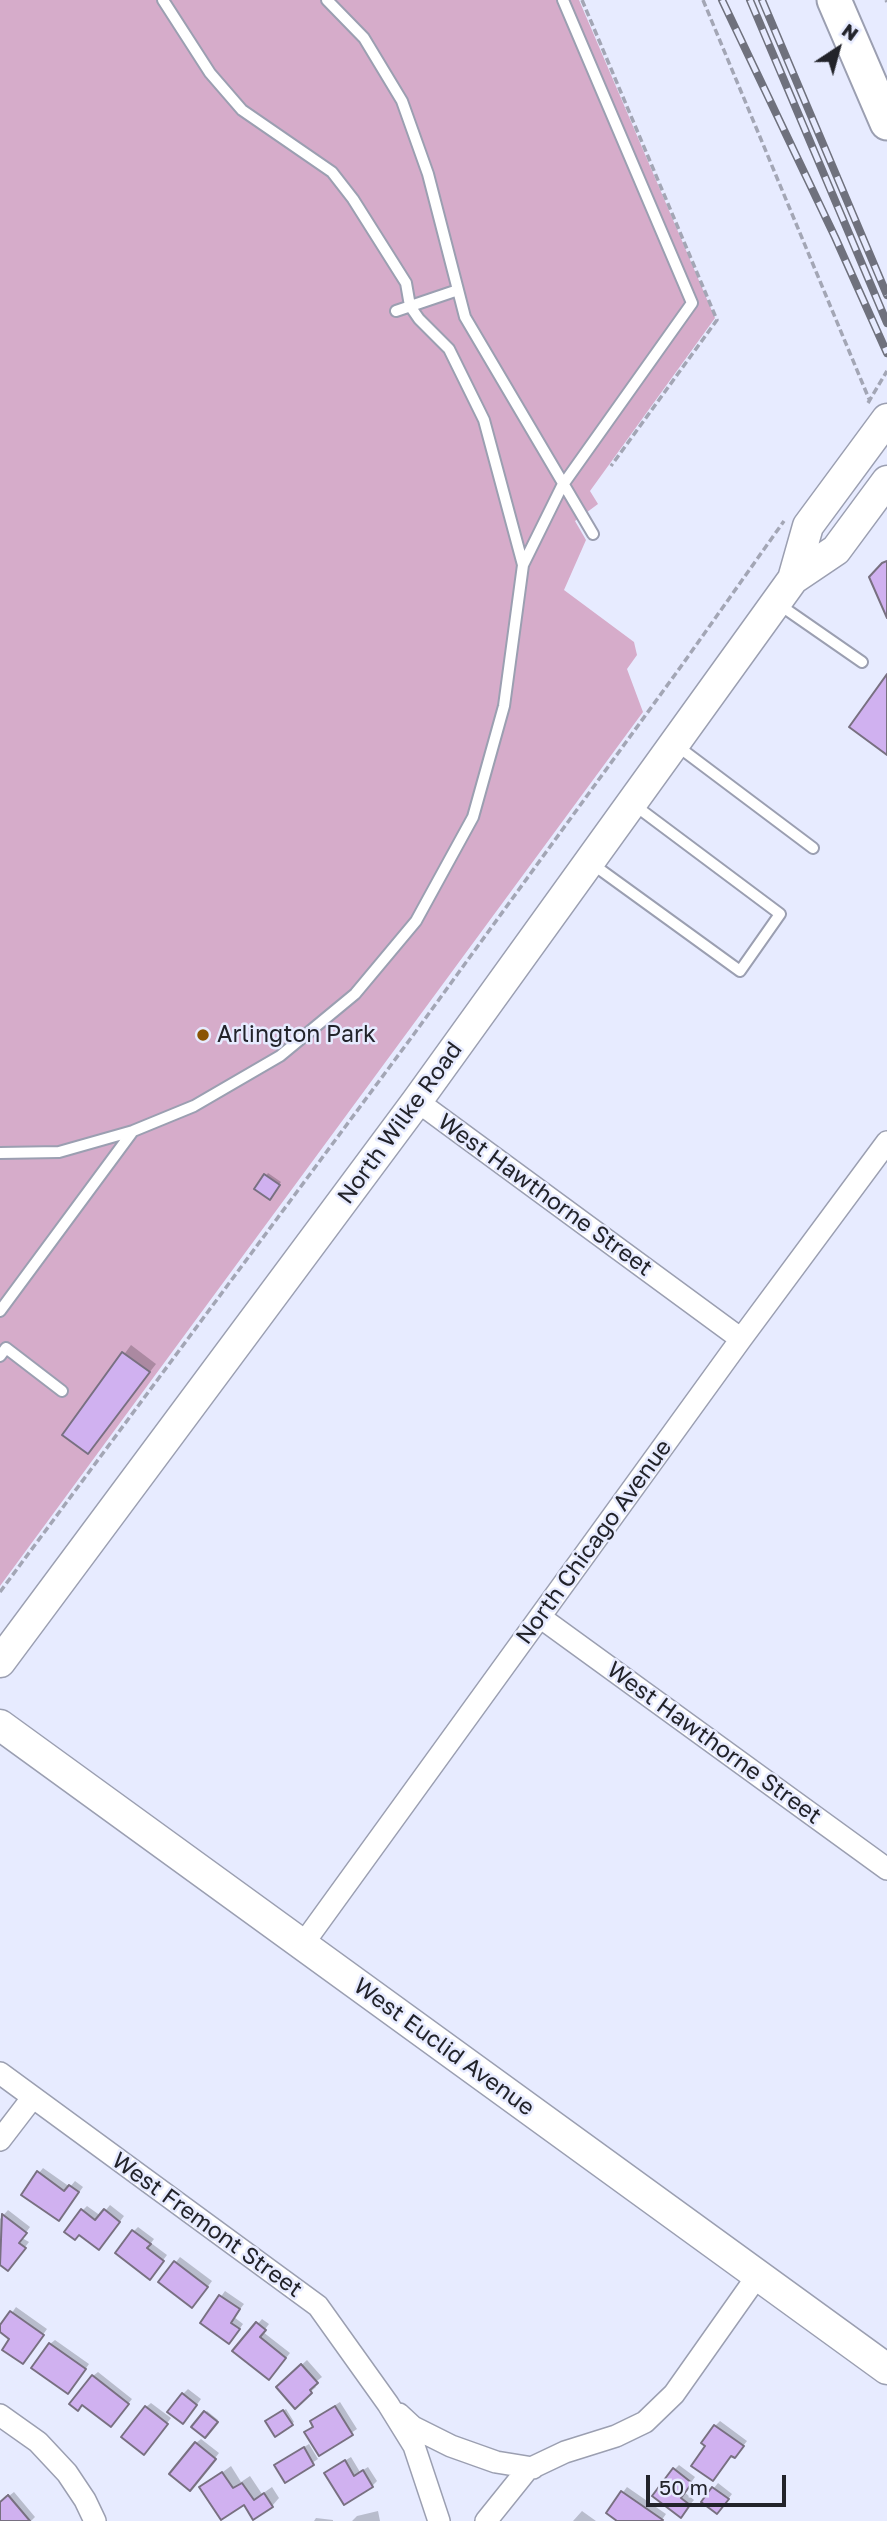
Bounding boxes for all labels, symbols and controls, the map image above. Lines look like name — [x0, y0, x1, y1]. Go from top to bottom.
north arrow — [803, 14, 873, 84]
text: N — [838, 18, 863, 45]
place label: Arlington Park — [217, 1021, 376, 1049]
marker: Arlington Park — [195, 1027, 211, 1043]
street label: North Wilke Road — [332, 1037, 468, 1209]
street label: West Hawthorne Street — [432, 1108, 658, 1282]
street label: North Chicago Avenue — [510, 1434, 678, 1650]
street label: West Hawthorne Street — [601, 1656, 827, 1830]
street label: West Euclid Avenue — [348, 1972, 540, 2122]
street label: West Fremont Street — [106, 2147, 308, 2303]
scale bar — [649, 2462, 789, 2506]
text: 50 m — [659, 2474, 708, 2500]

